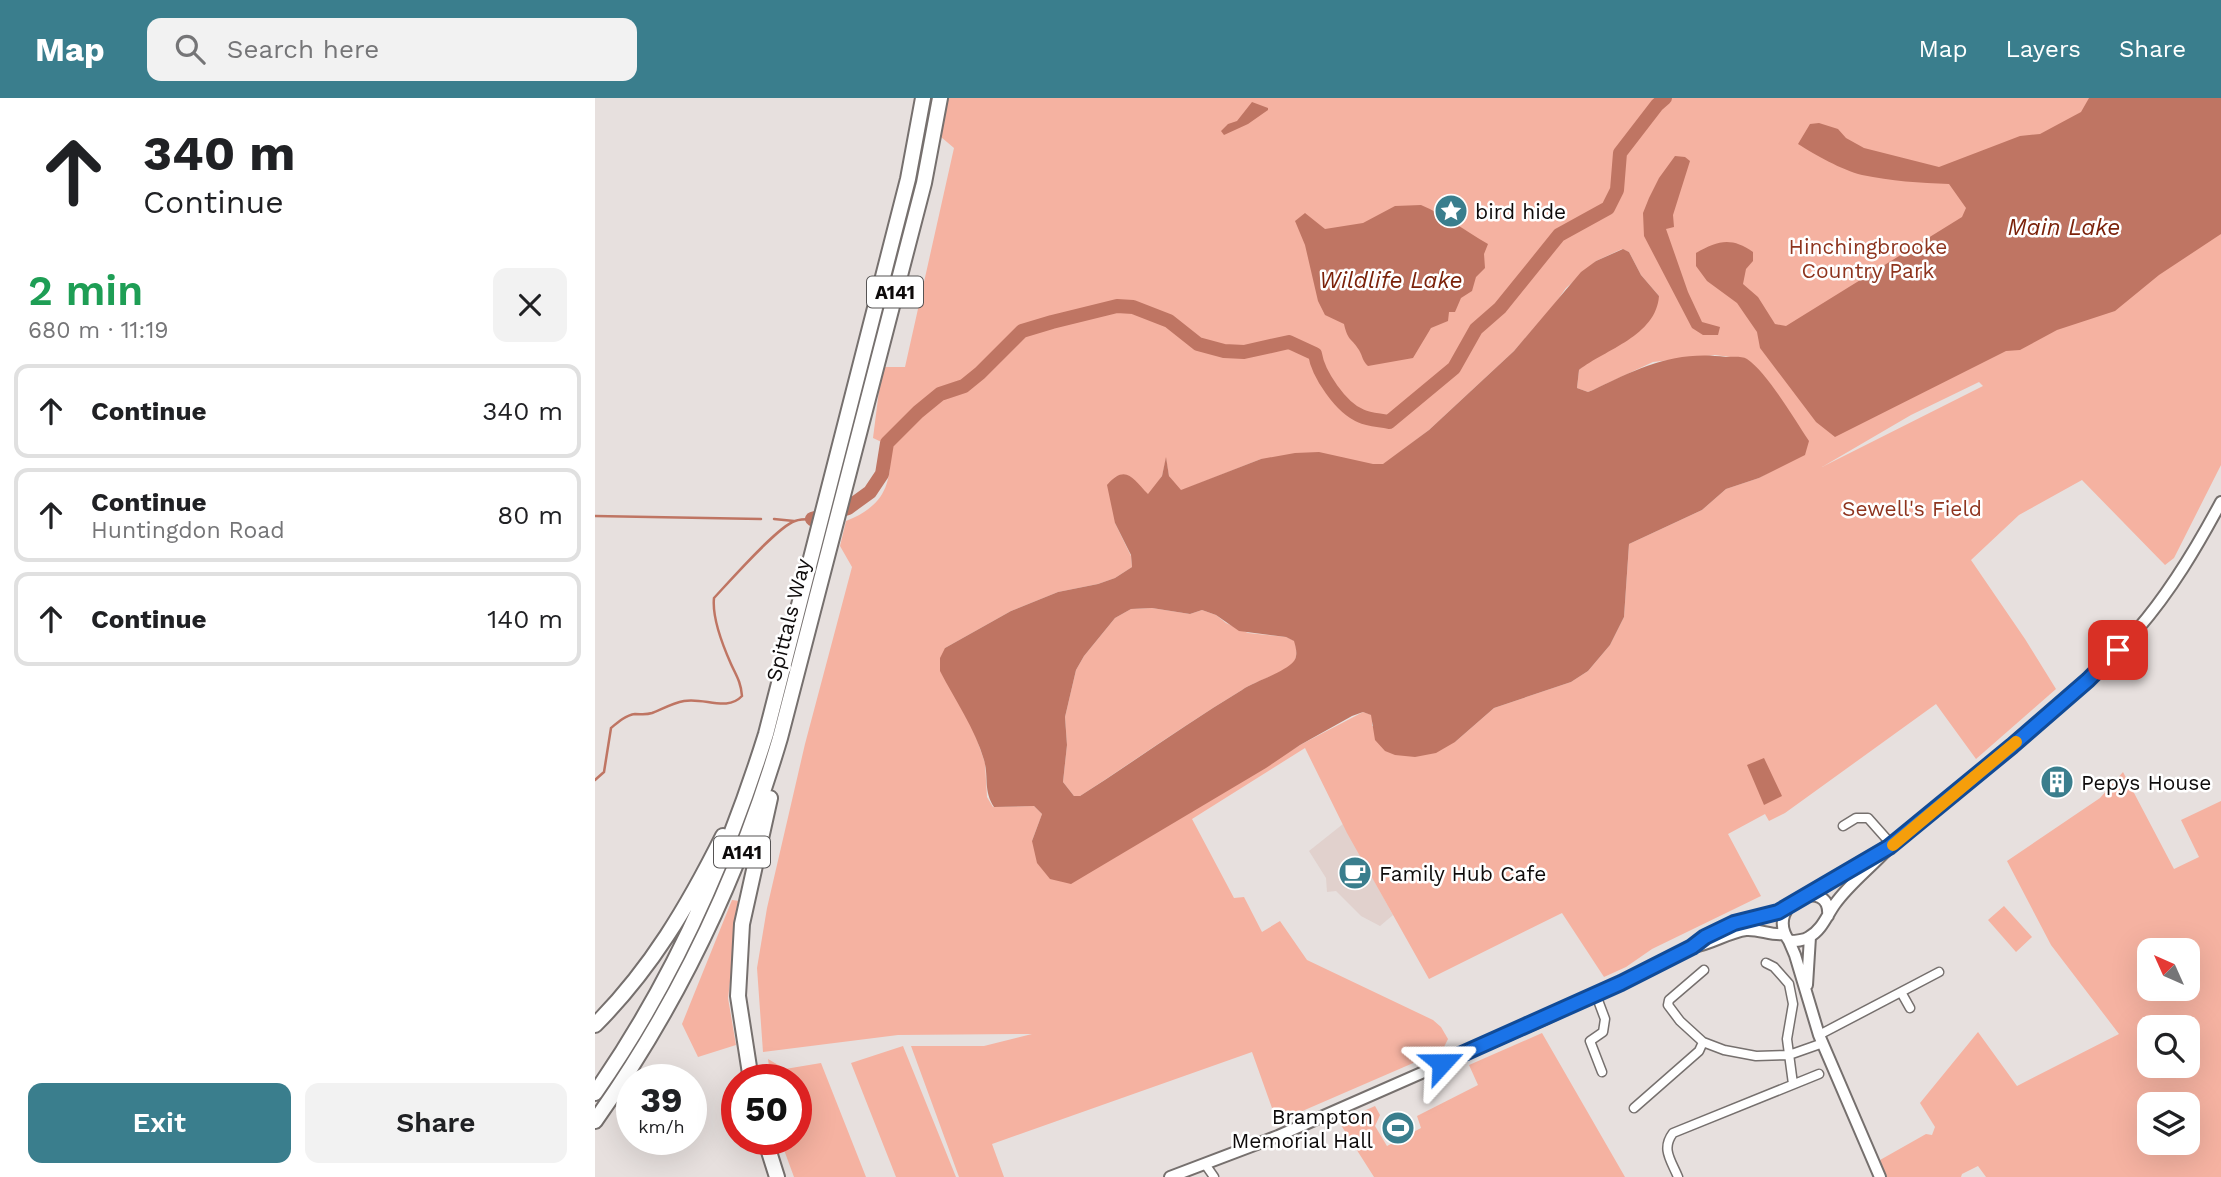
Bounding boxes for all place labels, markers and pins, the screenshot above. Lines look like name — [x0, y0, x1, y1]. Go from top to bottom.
place icon: bird hide — [1432, 192, 1470, 230]
place label: bird hide — [1475, 199, 1566, 224]
pin — [2088, 620, 2148, 680]
building icon: Pepys House — [2038, 763, 2076, 801]
place label: Pepys House — [2081, 770, 2211, 795]
cafe icon: Family Hub Cafe — [1336, 854, 1374, 892]
place label: Family Hub Cafe — [1379, 861, 1546, 886]
place label: Brampton Memorial Hall — [1232, 1104, 1374, 1153]
sports icon: Brampton Memorial Hall — [1379, 1109, 1417, 1147]

